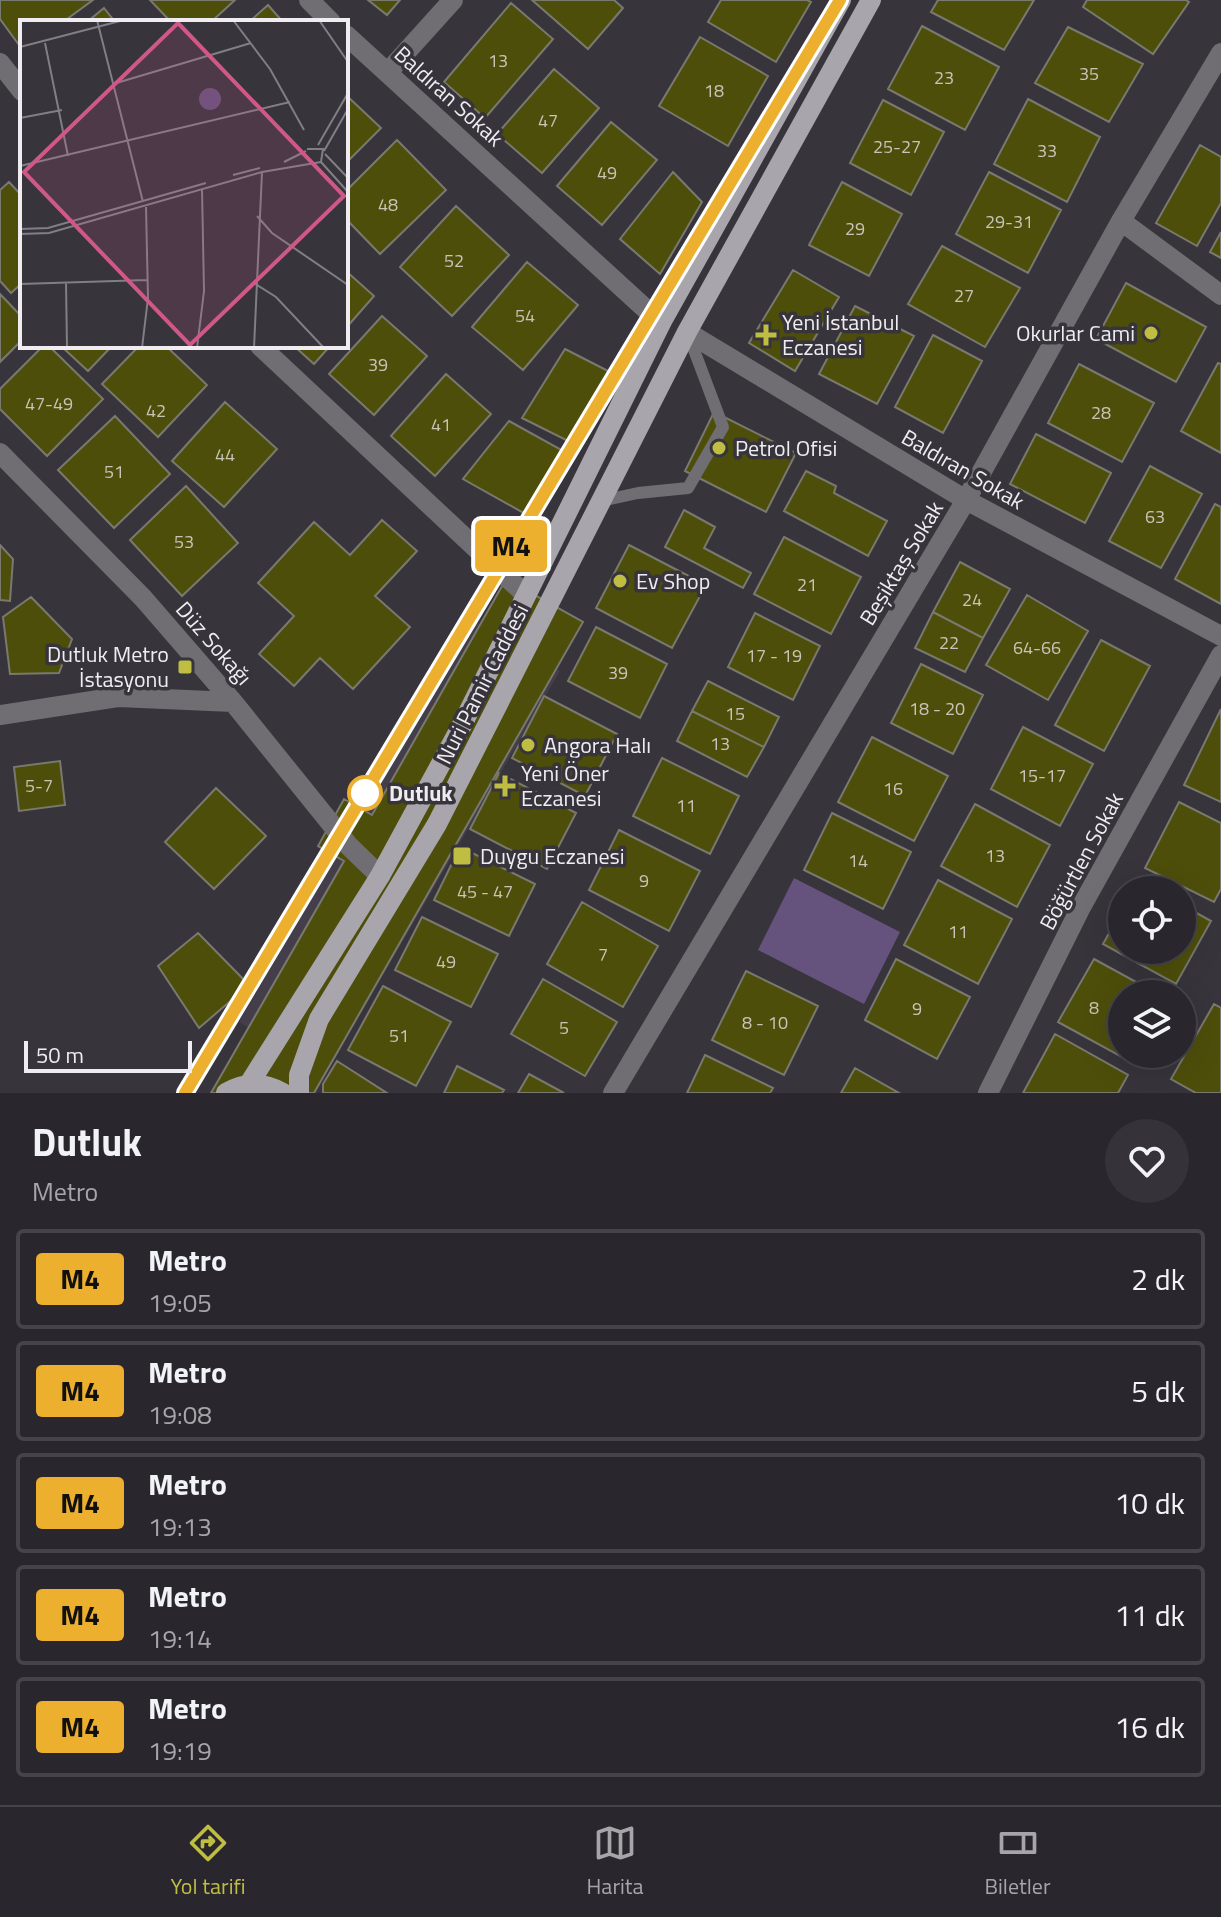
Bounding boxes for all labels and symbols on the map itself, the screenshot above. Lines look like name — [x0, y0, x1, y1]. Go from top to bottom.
inset map — [20, 20, 348, 348]
street label: Baldıran Sokak — [387, 38, 512, 155]
house number: 13 — [488, 47, 508, 74]
house number: 35 — [1079, 60, 1099, 87]
house number: 23 — [934, 64, 954, 91]
house number: 18 — [704, 77, 724, 104]
house number: 47 — [538, 107, 558, 134]
house number: 25-27 — [873, 133, 921, 160]
house number: 33 — [1037, 137, 1057, 164]
house number: 49 — [597, 159, 617, 186]
house number: 48 — [378, 191, 398, 218]
house number: 29-31 — [985, 208, 1033, 235]
house number: 29 — [845, 215, 865, 242]
house number: 52 — [444, 247, 464, 274]
house number: 27 — [954, 282, 974, 309]
house number: 54 — [515, 302, 535, 329]
place label: Yeni İstanbul Eczanesi — [782, 305, 899, 364]
place label: Okurlar Cami — [1016, 316, 1135, 350]
marker: Okurlar Cami — [1142, 324, 1160, 342]
marker: Yeni İstanbul Eczanesi — [757, 326, 775, 344]
house number: 39 — [368, 351, 388, 378]
house number: 47-49 — [25, 390, 73, 417]
house number: 42 — [146, 397, 166, 424]
house number: 28 — [1091, 399, 1111, 426]
house number: 41 — [431, 411, 451, 438]
street label: Baldıran Sokak — [895, 420, 1031, 518]
place label: Petrol Ofisi — [735, 431, 837, 465]
marker: Petrol Ofisi — [710, 439, 728, 457]
house number: 44 — [215, 441, 235, 468]
house number: 51 — [104, 458, 124, 485]
street label: Beşiktaş Sokak — [850, 494, 952, 632]
house number: 63 — [1145, 503, 1165, 530]
line badge: M4 — [475, 520, 547, 572]
house number: 53 — [174, 528, 194, 555]
place label: Ev Shop — [636, 564, 710, 598]
house number: 21 — [797, 571, 817, 598]
marker: Ev Shop — [611, 572, 629, 590]
house number: 24 — [962, 586, 982, 613]
street label: Düz Sokağı — [168, 593, 260, 693]
street label: Nuri Pamir Caddesi — [427, 598, 537, 770]
house number: 22 — [939, 629, 959, 656]
house number: 64-66 — [1013, 634, 1061, 661]
place label: Dutluk Metro İstasyonu — [47, 637, 169, 696]
house number: 17 - 19 — [746, 642, 802, 669]
marker: Dutluk Metro İstasyonu — [176, 658, 194, 676]
house number: 39 — [608, 659, 628, 686]
house number: 18 - 20 — [909, 695, 965, 722]
house number: 15 — [725, 700, 745, 727]
place label: Angora Halı — [544, 728, 651, 762]
house number: 13 — [710, 730, 730, 757]
marker: Angora Halı — [519, 736, 537, 754]
place label: Yeni Öner Eczanesi — [521, 756, 609, 815]
house number: 15-17 — [1018, 762, 1066, 789]
house number: 5-7 — [25, 772, 53, 799]
house number: 16 — [883, 775, 903, 802]
marker: Dutluk — [348, 776, 382, 810]
place label: Dutluk — [389, 776, 453, 810]
marker: Yeni Öner Eczanesi — [496, 777, 514, 795]
street label: Böğürtlen Sokak — [1030, 786, 1132, 936]
house number: 11 — [676, 792, 696, 819]
place label: Duygu Eczanesi — [480, 839, 625, 873]
house number: 13 — [985, 842, 1005, 869]
marker: Duygu Eczanesi — [451, 845, 473, 867]
house number: 14 — [848, 847, 868, 874]
house number: 9 — [639, 867, 649, 894]
house number: 45 - 47 — [457, 878, 513, 905]
house number: 11 — [948, 918, 968, 945]
house number: 7 — [598, 941, 608, 968]
house number: 49 — [436, 948, 456, 975]
house number: 8 — [1089, 994, 1099, 1021]
house number: 9 — [912, 995, 922, 1022]
house number: 8 - 10 — [742, 1009, 788, 1036]
house number: 5 — [559, 1014, 569, 1041]
house number: 51 — [389, 1022, 409, 1049]
scale bar — [24, 1037, 192, 1073]

